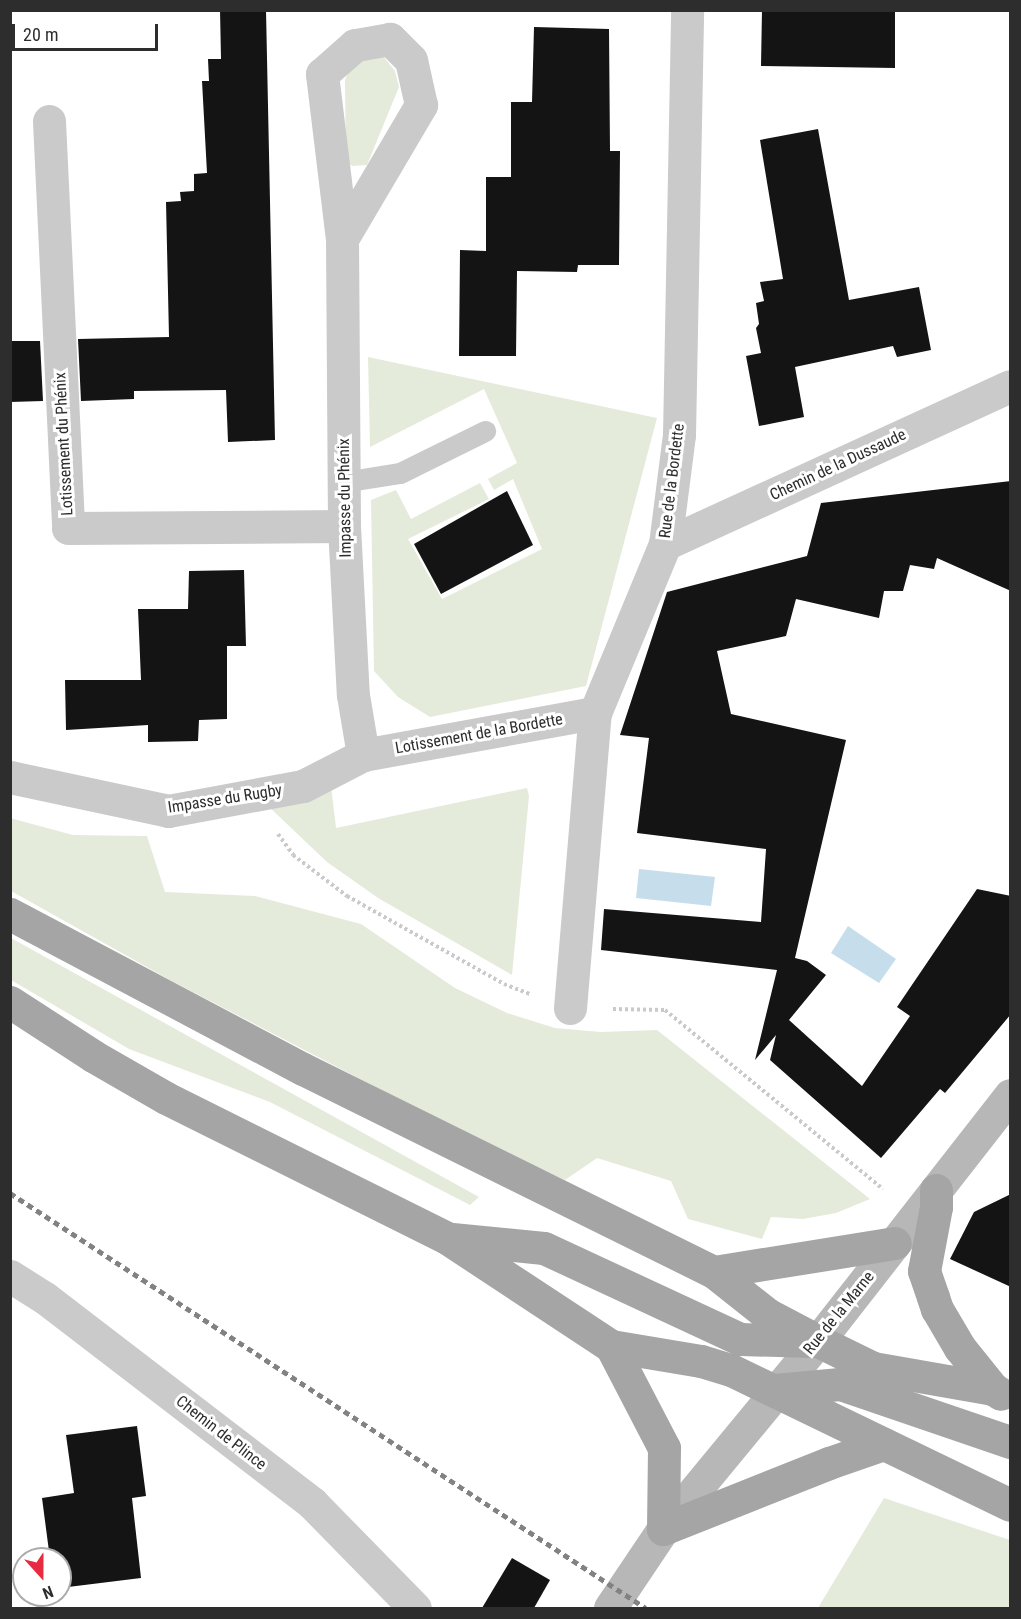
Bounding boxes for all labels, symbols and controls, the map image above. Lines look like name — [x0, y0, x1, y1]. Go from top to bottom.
scale bar — [15, 12, 160, 50]
text: 20 m — [23, 24, 58, 45]
street label: Lotissement du Phénix — [51, 372, 77, 516]
street label: Rue de la Bordette — [655, 423, 689, 539]
street label: Chemin de la Dussaude — [767, 425, 909, 505]
street label: Impasse du Phénix — [334, 438, 356, 558]
street label: Lotissement de la Bordette — [394, 710, 564, 758]
street label: Impasse du Rugby — [167, 780, 283, 818]
street label: Rue de la Marne — [800, 1268, 878, 1358]
street label: Chemin de Plince — [172, 1392, 270, 1474]
north arrow — [12, 1547, 72, 1607]
text: N — [40, 1582, 56, 1603]

